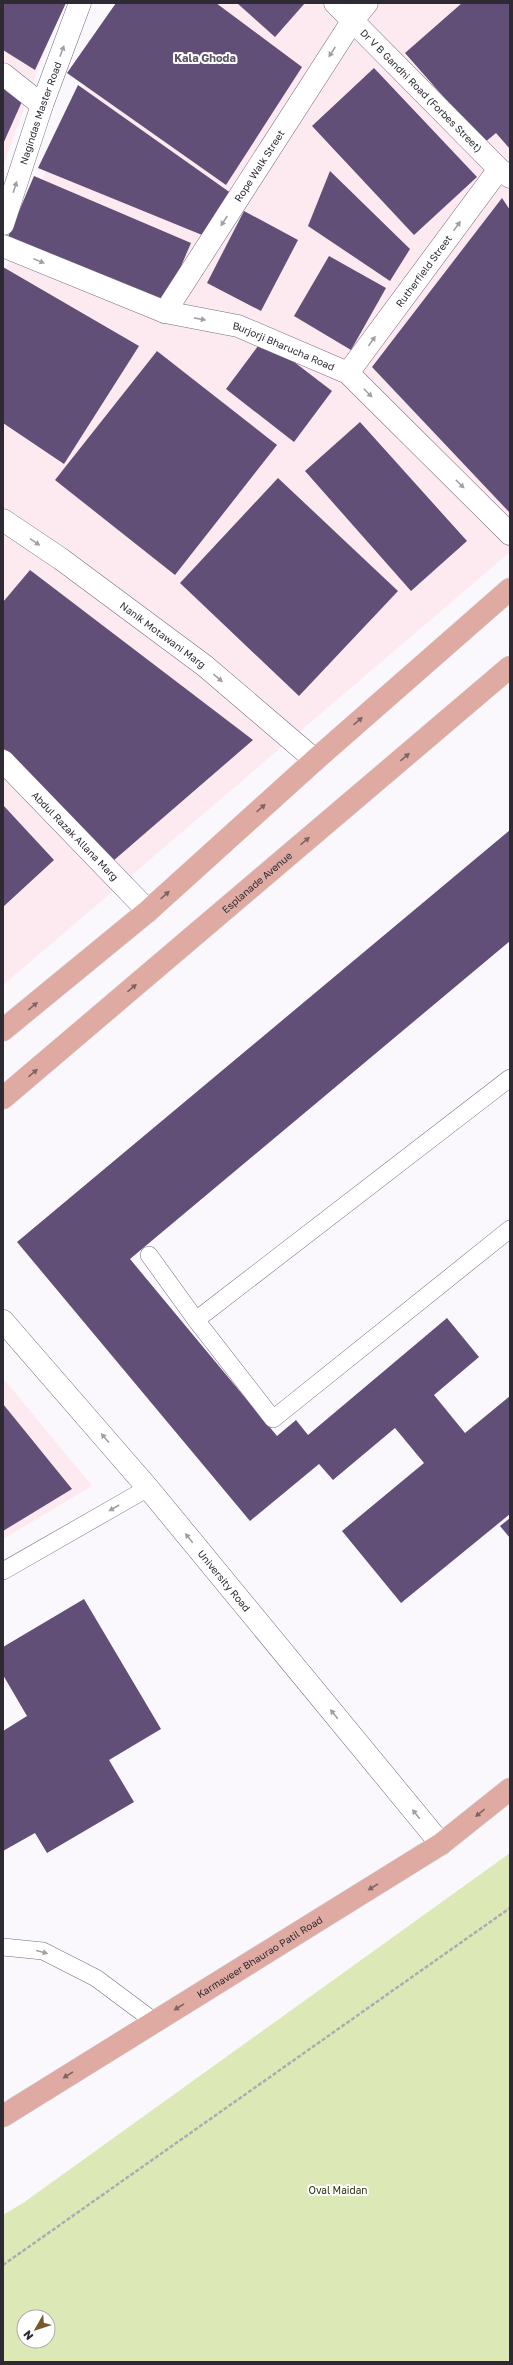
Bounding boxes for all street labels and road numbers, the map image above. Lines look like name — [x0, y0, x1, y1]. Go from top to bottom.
street label: Dr V B Gandhi Road (Forbes Street) — [358, 27, 485, 154]
street label: Nagindas Master Road — [17, 60, 64, 166]
street label: Rope Walk Street — [232, 128, 287, 204]
street label: Rutherfield Street — [393, 233, 454, 309]
street label: Burjorji Bharucha Road — [232, 319, 337, 373]
street label: Nanik Motawani Marg — [118, 599, 208, 671]
street label: Abdul Razak Allana Marg — [30, 789, 121, 883]
street label: Esplanade Avenue — [219, 849, 294, 915]
street label: University Road — [195, 1547, 253, 1614]
street label: Karmaveer Bhaurao Patil Road — [195, 1913, 325, 2000]

